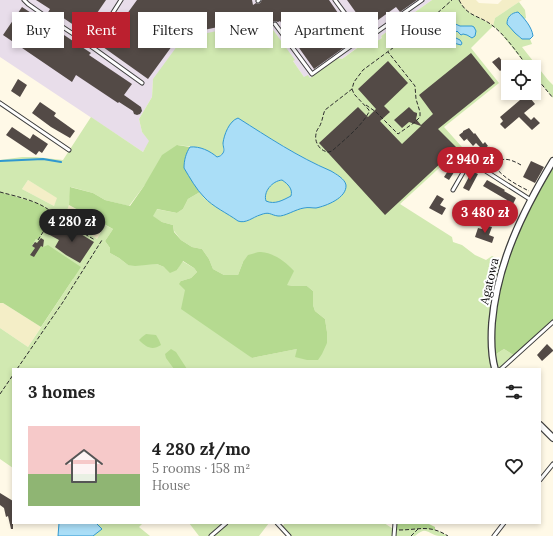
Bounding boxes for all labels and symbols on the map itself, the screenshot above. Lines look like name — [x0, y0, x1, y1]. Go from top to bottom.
pin: 2 940 zł — [429, 147, 511, 181]
pin: 3 480 zł — [444, 200, 526, 234]
pin: 4 280 zł — [31, 209, 113, 243]
street label: Agatowa — [476, 256, 502, 307]

